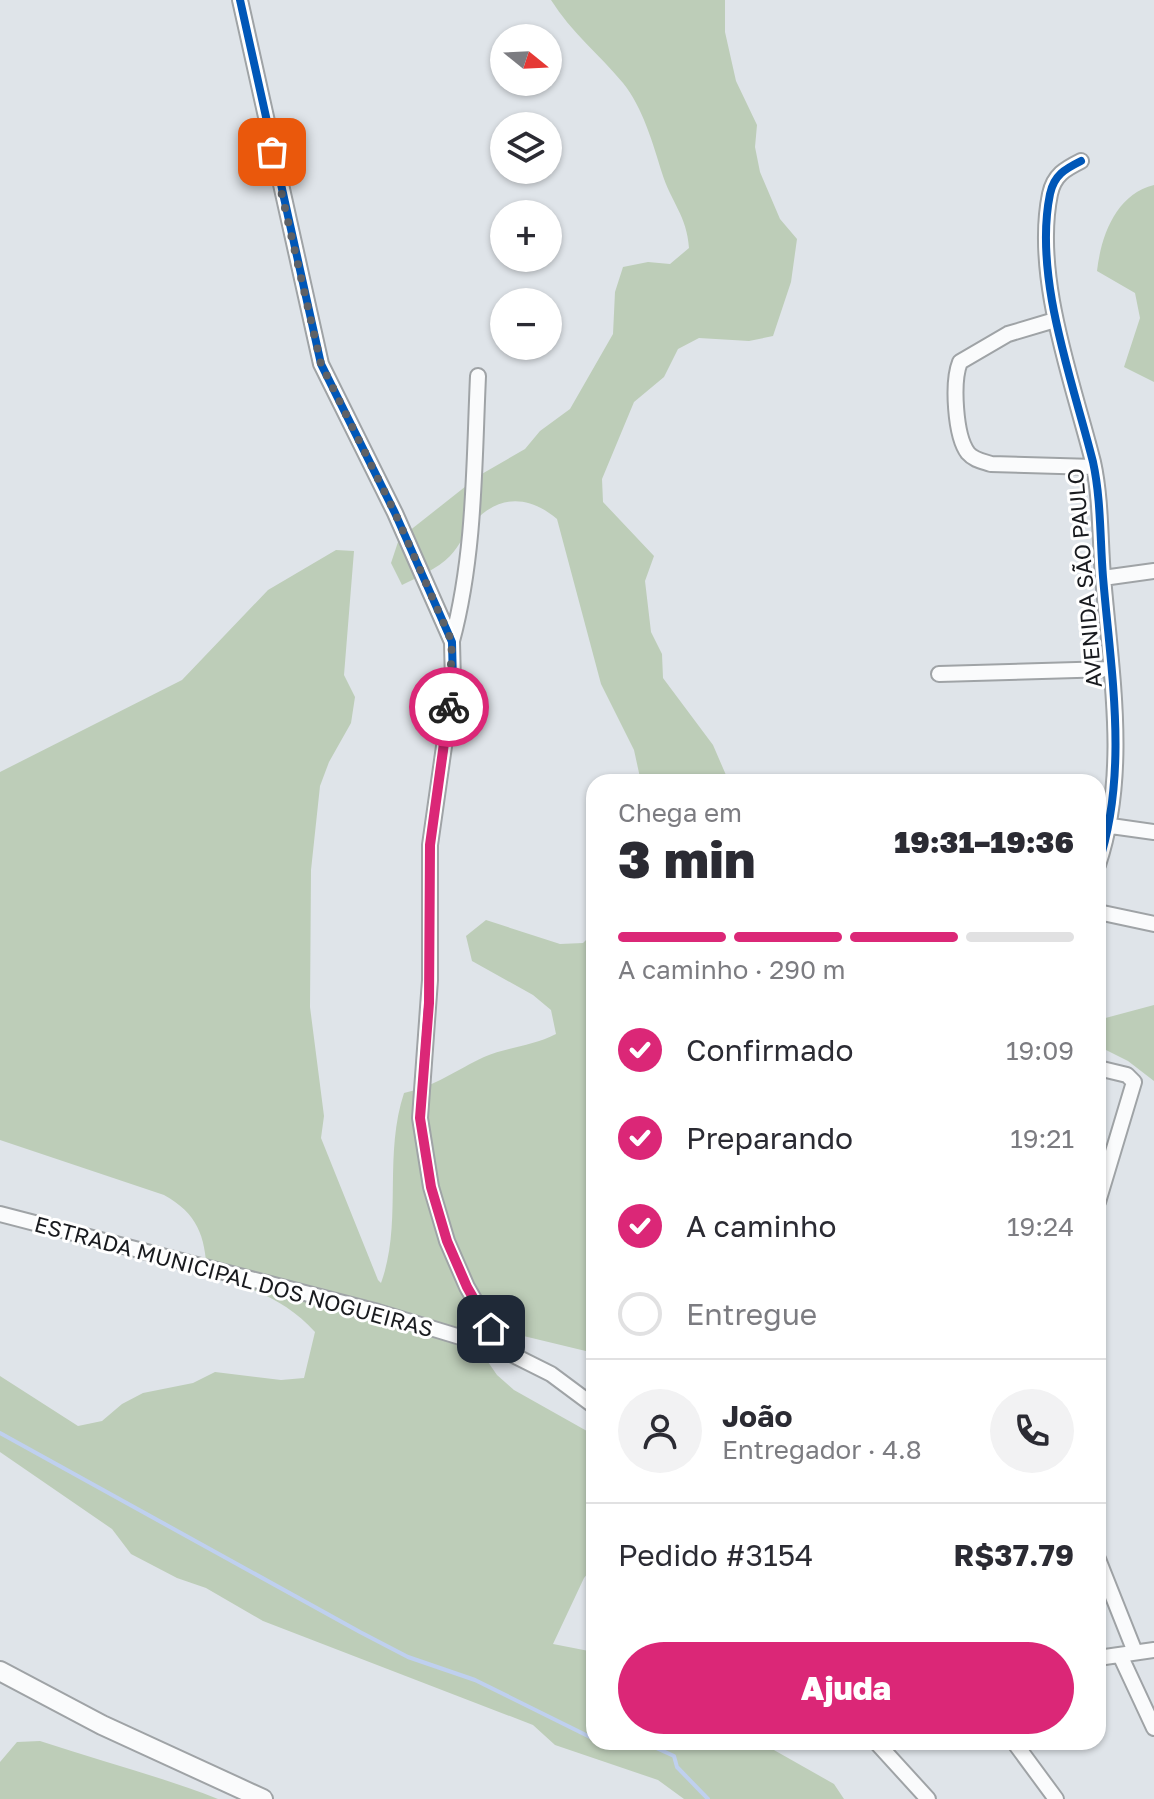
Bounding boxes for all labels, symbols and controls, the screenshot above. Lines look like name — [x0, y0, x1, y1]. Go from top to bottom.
north arrow — [490, 24, 562, 96]
map controls — [490, 24, 562, 360]
button: layers — [490, 112, 562, 184]
pin — [238, 118, 306, 186]
icon: bag — [250, 130, 294, 174]
button: + — [490, 200, 562, 272]
button: − — [490, 288, 562, 360]
street label: AVENIDA SÃO PAULO — [1061, 467, 1107, 689]
courier — [409, 667, 489, 747]
icon: bike — [427, 685, 471, 729]
text: Chega em — [618, 797, 742, 828]
text: 19:31–19:36 — [894, 824, 1074, 860]
text: 3 min — [618, 827, 755, 889]
text: A caminho · 290 m — [618, 954, 846, 985]
icon: check — [618, 1028, 662, 1072]
text: Confirmado — [686, 1032, 854, 1068]
text: 19:09 — [1006, 1035, 1074, 1066]
icon: check — [618, 1116, 662, 1160]
text: Preparando — [686, 1120, 853, 1156]
text: 19:21 — [1010, 1123, 1074, 1154]
icon: check — [618, 1204, 662, 1248]
text: A caminho — [686, 1208, 836, 1244]
street label: ESTRADA MUNICIPAL DOS NOGUEIRAS — [32, 1210, 436, 1342]
text: 19:24 — [1007, 1211, 1074, 1242]
pin — [457, 1295, 525, 1363]
text: Entregue — [686, 1296, 817, 1332]
icon: home — [469, 1307, 513, 1351]
button: person — [618, 1389, 702, 1473]
button: phone — [990, 1389, 1074, 1473]
text: João — [722, 1398, 793, 1434]
text: Entregador · 4.8 — [722, 1434, 922, 1465]
text: Pedido #3154 — [618, 1537, 813, 1573]
text: R$37.79 — [953, 1537, 1074, 1573]
button: Ajuda — [618, 1642, 1074, 1734]

